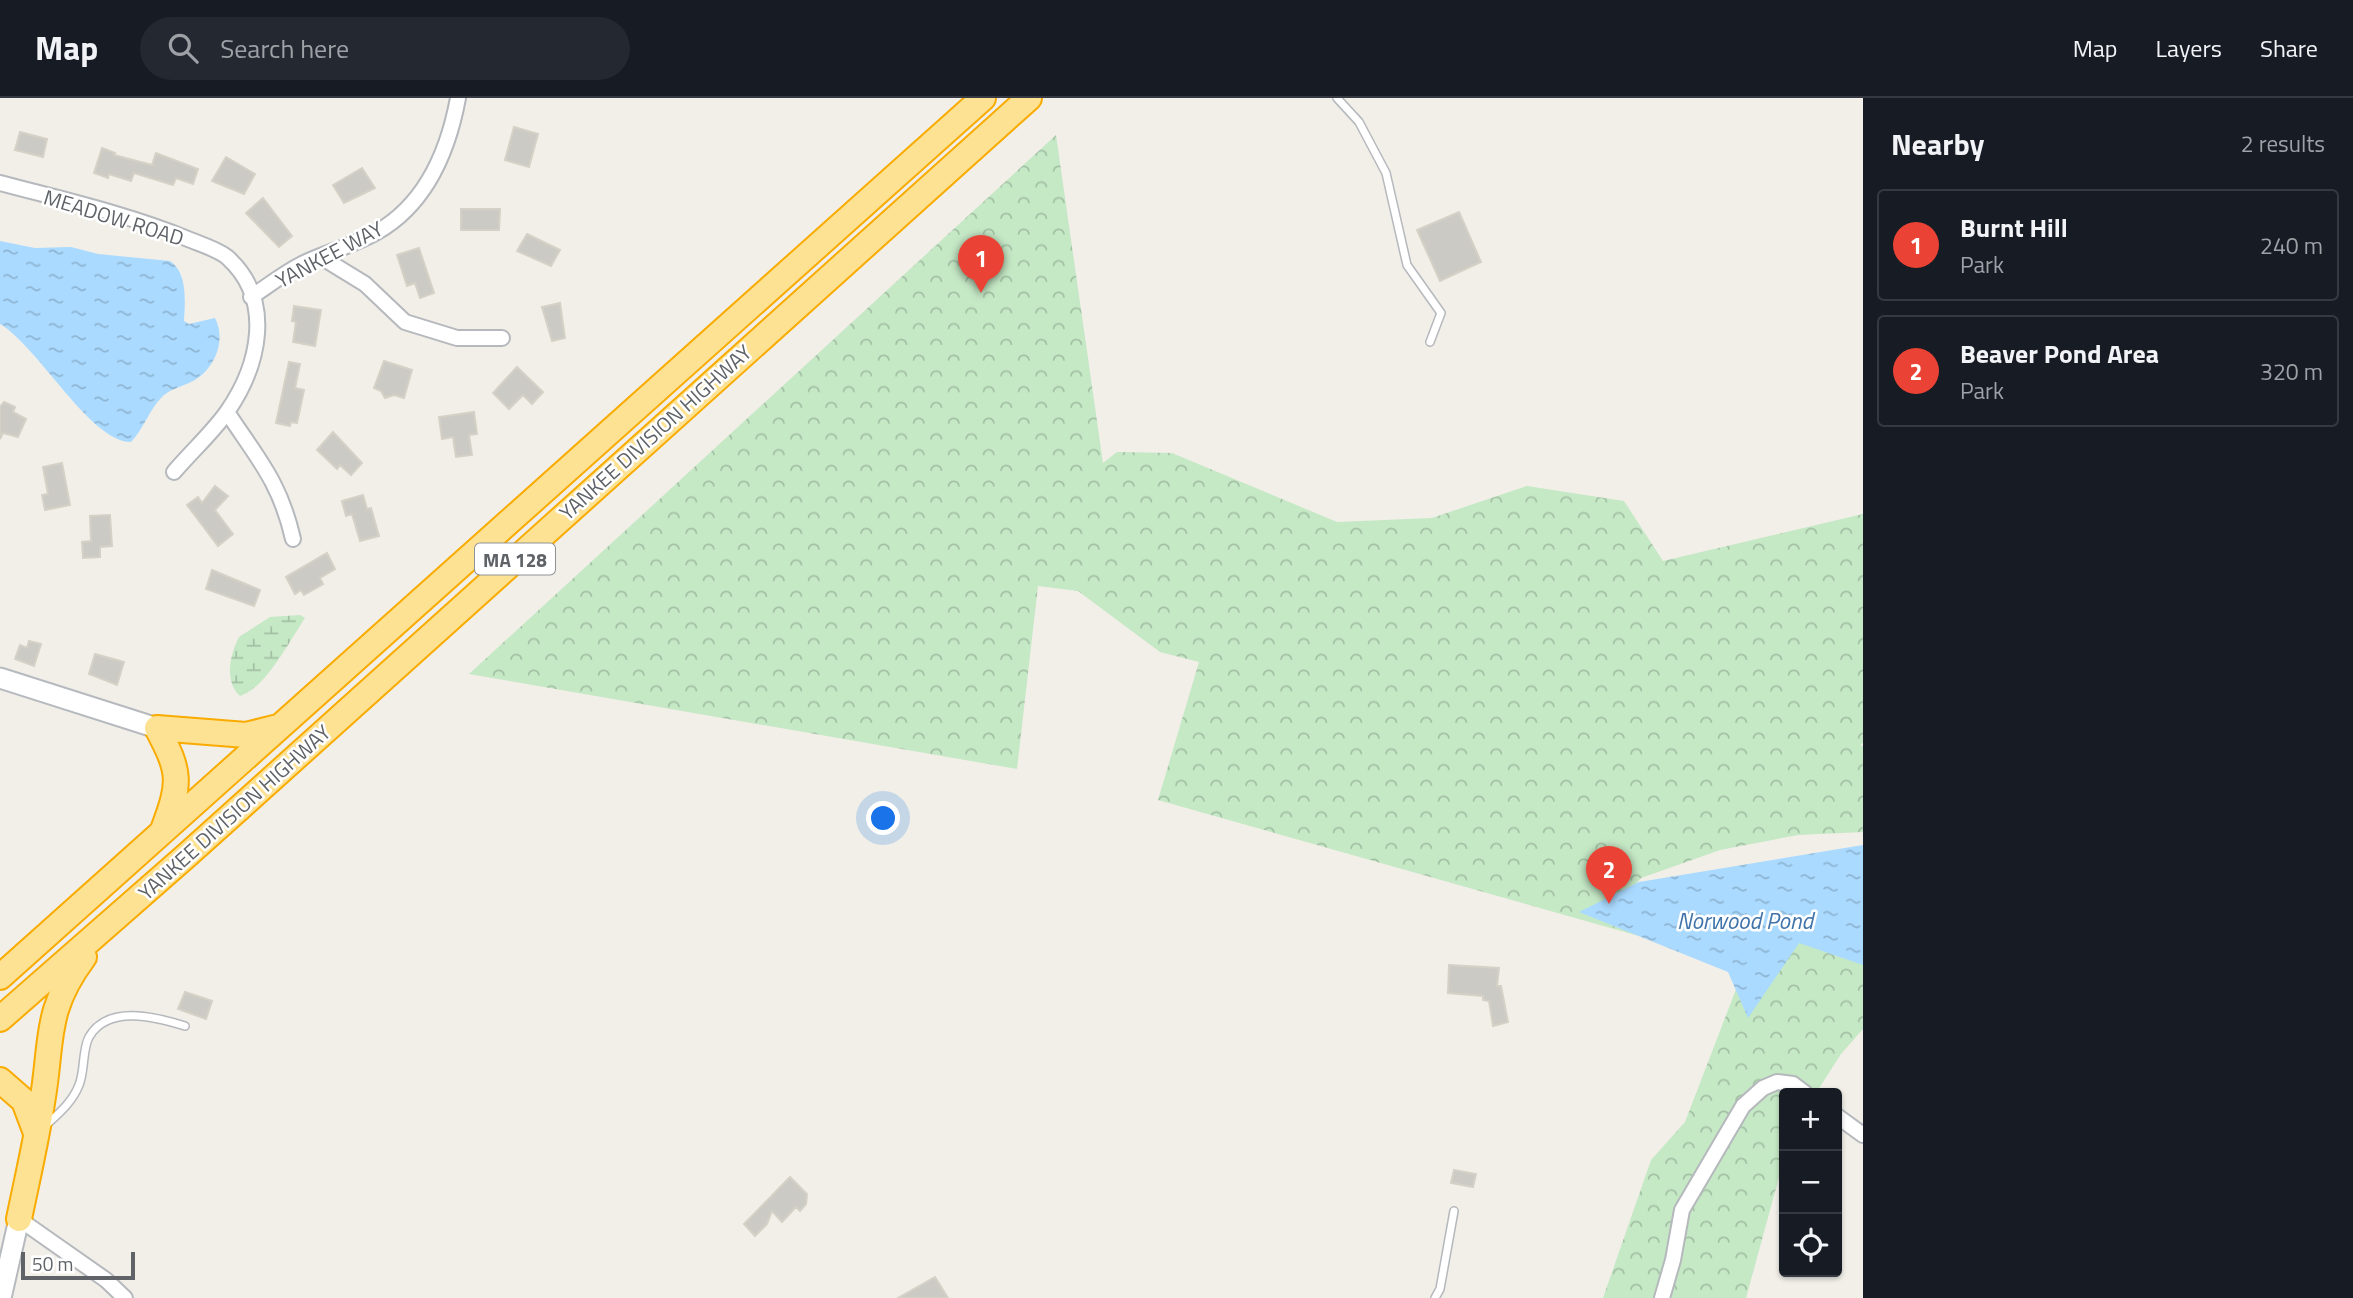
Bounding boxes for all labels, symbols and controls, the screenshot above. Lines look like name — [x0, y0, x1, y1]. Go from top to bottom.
search box — [140, 17, 630, 80]
text: Map — [35, 23, 98, 73]
icon: search — [164, 29, 202, 67]
text: Search here — [220, 29, 349, 68]
text: Map — [2073, 30, 2118, 66]
text: Layers — [2156, 30, 2222, 66]
text: Share — [2260, 30, 2318, 66]
text: Nearby — [1891, 121, 1984, 167]
text: 2 results — [2241, 126, 2325, 161]
street label: MEADOW ROAD — [40, 181, 188, 253]
text: Burnt Hill — [1960, 208, 2068, 247]
street label: YANKEE WAY — [270, 212, 389, 296]
text: 1 — [1910, 228, 1922, 263]
text: 240 m — [2260, 228, 2323, 263]
pin: 1 — [958, 235, 1004, 293]
text: Park — [1960, 247, 2004, 282]
text: Beaver Pond Area — [1960, 334, 2159, 373]
street label: YANKEE DIVISION HIGHWAY — [552, 336, 759, 527]
text: 2 — [1910, 354, 1922, 389]
text: 320 m — [2260, 354, 2323, 389]
text: Park — [1960, 373, 2004, 408]
road number: MA 128 — [475, 544, 555, 574]
street label: YANKEE DIVISION HIGHWAY — [131, 716, 338, 907]
your location — [866, 801, 900, 835]
pin: 2 — [1586, 846, 1632, 904]
water label: Norwood Pond — [1677, 903, 1815, 938]
map controls — [1779, 1088, 1842, 1277]
button: + — [1779, 1088, 1842, 1151]
button: − — [1779, 1151, 1842, 1214]
button: locate — [1779, 1214, 1842, 1277]
scale bar — [21, 1249, 135, 1281]
text: 50 m — [32, 1249, 73, 1278]

